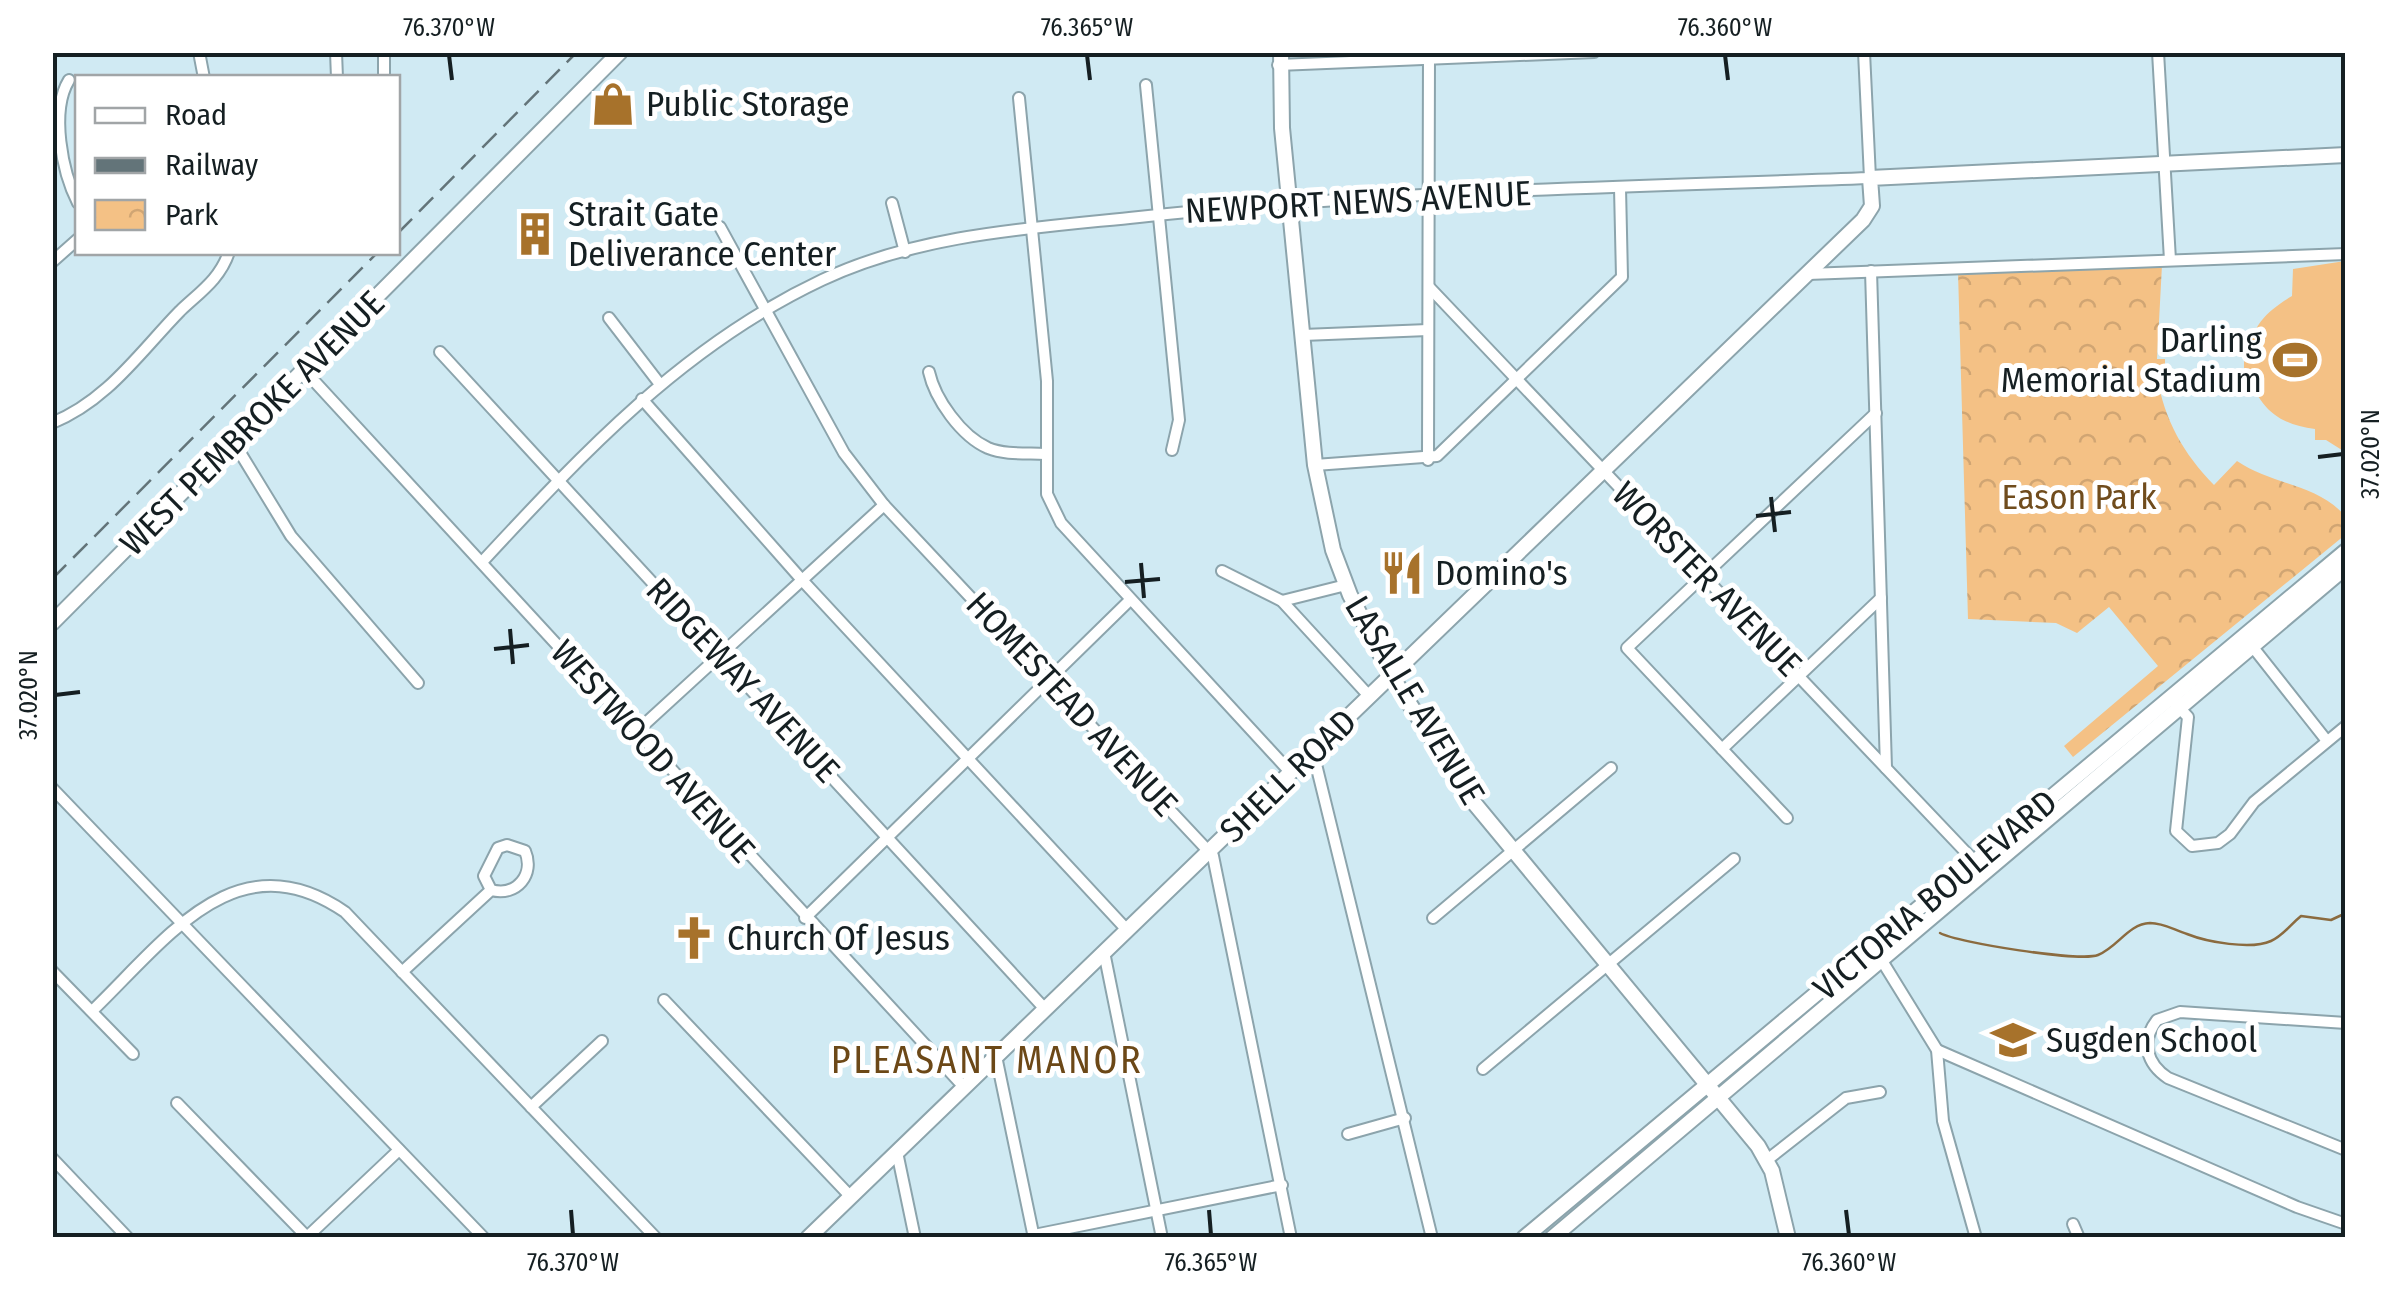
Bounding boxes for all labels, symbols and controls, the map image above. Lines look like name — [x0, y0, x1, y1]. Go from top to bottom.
text: 76.370°W — [403, 13, 495, 43]
text: 76.365°W — [1041, 13, 1134, 43]
text: 76.360°W — [1678, 13, 1773, 43]
legend — [75, 75, 400, 255]
shop icon: Public Storage — [589, 80, 637, 128]
place label: Public Storage — [646, 83, 849, 125]
text: Road — [165, 97, 227, 133]
text: Railway — [165, 147, 259, 183]
street label: NEWPORT NEWS AVENUE — [1184, 172, 1532, 232]
place label: Strait Gate Deliverance Center — [568, 193, 836, 275]
text: Park — [165, 197, 218, 233]
building icon: Strait Gate Deliverance Center — [511, 210, 559, 258]
street label: WEST PEMBROKE AVENUE — [111, 282, 393, 564]
place label: Darling Memorial Stadium — [2001, 319, 2263, 401]
sports icon: Darling Memorial Stadium — [2271, 336, 2319, 384]
text: 37.020°N — [2356, 409, 2386, 499]
street label: WORSTER AVENUE — [1604, 473, 1810, 685]
park label: Eason Park — [2001, 476, 2157, 518]
restaurant icon: Domino's — [1378, 549, 1426, 597]
place label: Domino's — [1435, 552, 1568, 594]
street label: RIDGEWAY AVENUE — [638, 569, 848, 791]
street label: HOMESTEAD AVENUE — [958, 583, 1186, 825]
street label: LASALLE AVENUE — [1336, 588, 1494, 812]
street label: WESTWOOD AVENUE — [542, 631, 764, 871]
text: 37.020°N — [14, 650, 44, 740]
street label: SHELL ROAD — [1211, 701, 1365, 851]
street label: VICTORIA BOULEVARD — [1805, 781, 2065, 1009]
church icon: Church Of Jesus — [670, 914, 718, 962]
place label: Church Of Jesus — [727, 917, 950, 959]
school or university icon: Sugden School — [1989, 1016, 2037, 1064]
place label: Sugden School — [2046, 1019, 2257, 1061]
district label: PLEASANT MANOR — [831, 1037, 1143, 1083]
text: 76.370°W — [527, 1248, 619, 1278]
text: 76.365°W — [1165, 1248, 1258, 1278]
text: 76.360°W — [1802, 1248, 1897, 1278]

